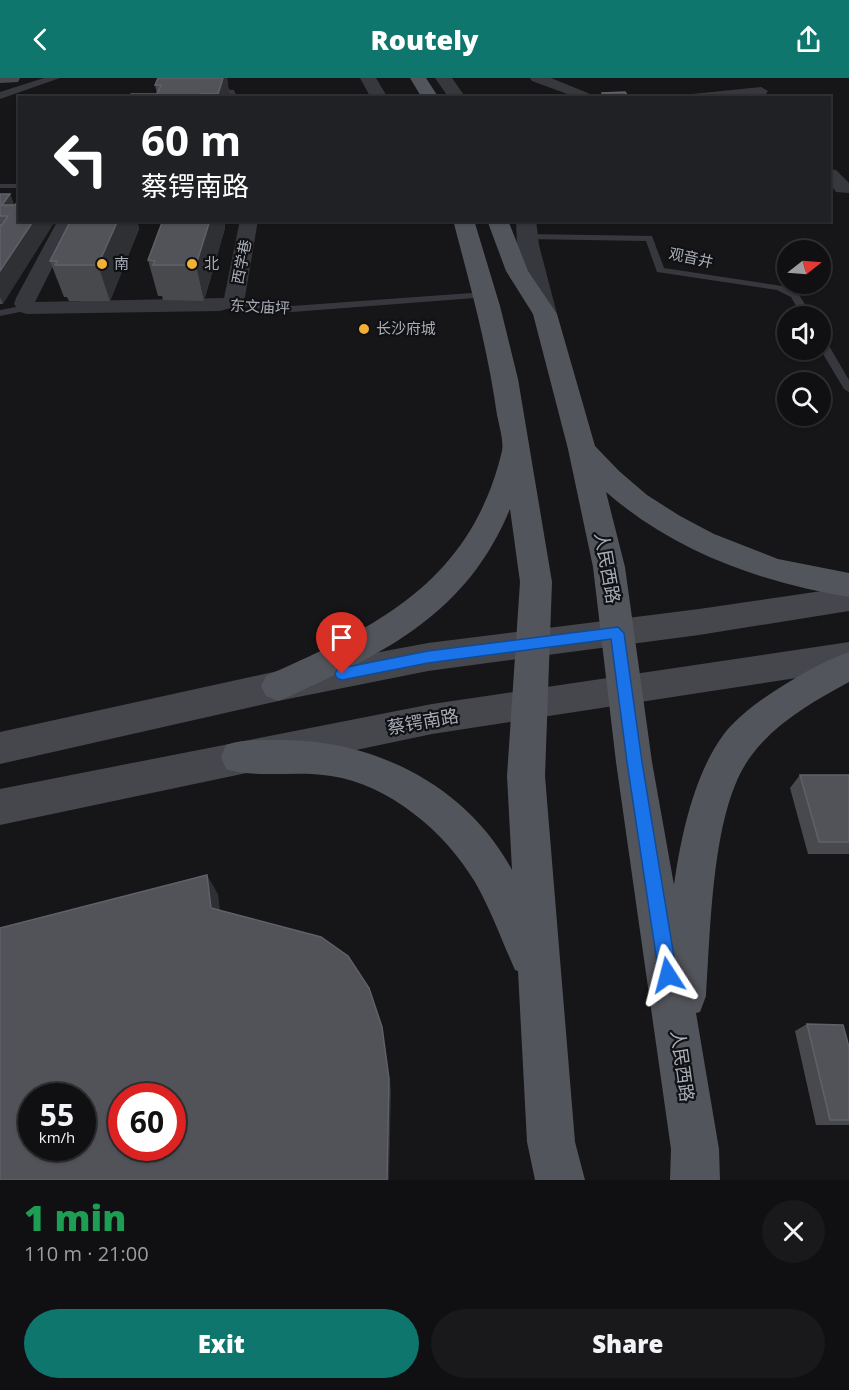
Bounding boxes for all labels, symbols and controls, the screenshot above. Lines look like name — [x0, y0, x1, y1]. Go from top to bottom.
text: Routely — [371, 21, 478, 58]
icon: back — [24, 23, 57, 56]
icon: share — [792, 23, 825, 56]
text: 60 m — [141, 111, 241, 168]
icon: left — [42, 120, 120, 198]
text: 蔡锷南路 — [141, 167, 249, 204]
street label: 西学巷 — [227, 238, 255, 286]
north arrow — [777, 240, 831, 294]
map controls — [777, 240, 831, 426]
street label: 观音井 — [667, 243, 715, 271]
place label: 南 — [114, 253, 129, 273]
place label: 北 — [204, 253, 219, 273]
marker: 南 — [95, 257, 109, 271]
marker: 北 — [185, 257, 199, 271]
street label: 东文庙坪 — [230, 294, 291, 318]
button: sound — [777, 306, 831, 360]
place label: 长沙府城 — [376, 318, 436, 338]
marker: 长沙府城 — [357, 322, 371, 336]
button: search — [777, 372, 831, 426]
street label: 人民西路 — [590, 530, 626, 605]
pin — [316, 612, 367, 674]
icon: arrive — [325, 621, 358, 654]
street label: 蔡锷南路 — [385, 703, 460, 739]
position arrow — [636, 943, 700, 1007]
street label: 人民西路 — [666, 1029, 700, 1103]
speed limit sign: 60 — [108, 1083, 186, 1161]
text: 55 — [40, 1094, 74, 1135]
text: km/h — [39, 1127, 75, 1147]
text: 1 min — [24, 1193, 126, 1242]
button: close — [762, 1200, 825, 1263]
text: 110 m · 21:00 — [24, 1240, 149, 1267]
button: Exit — [24, 1309, 419, 1378]
button: Share — [431, 1309, 825, 1378]

